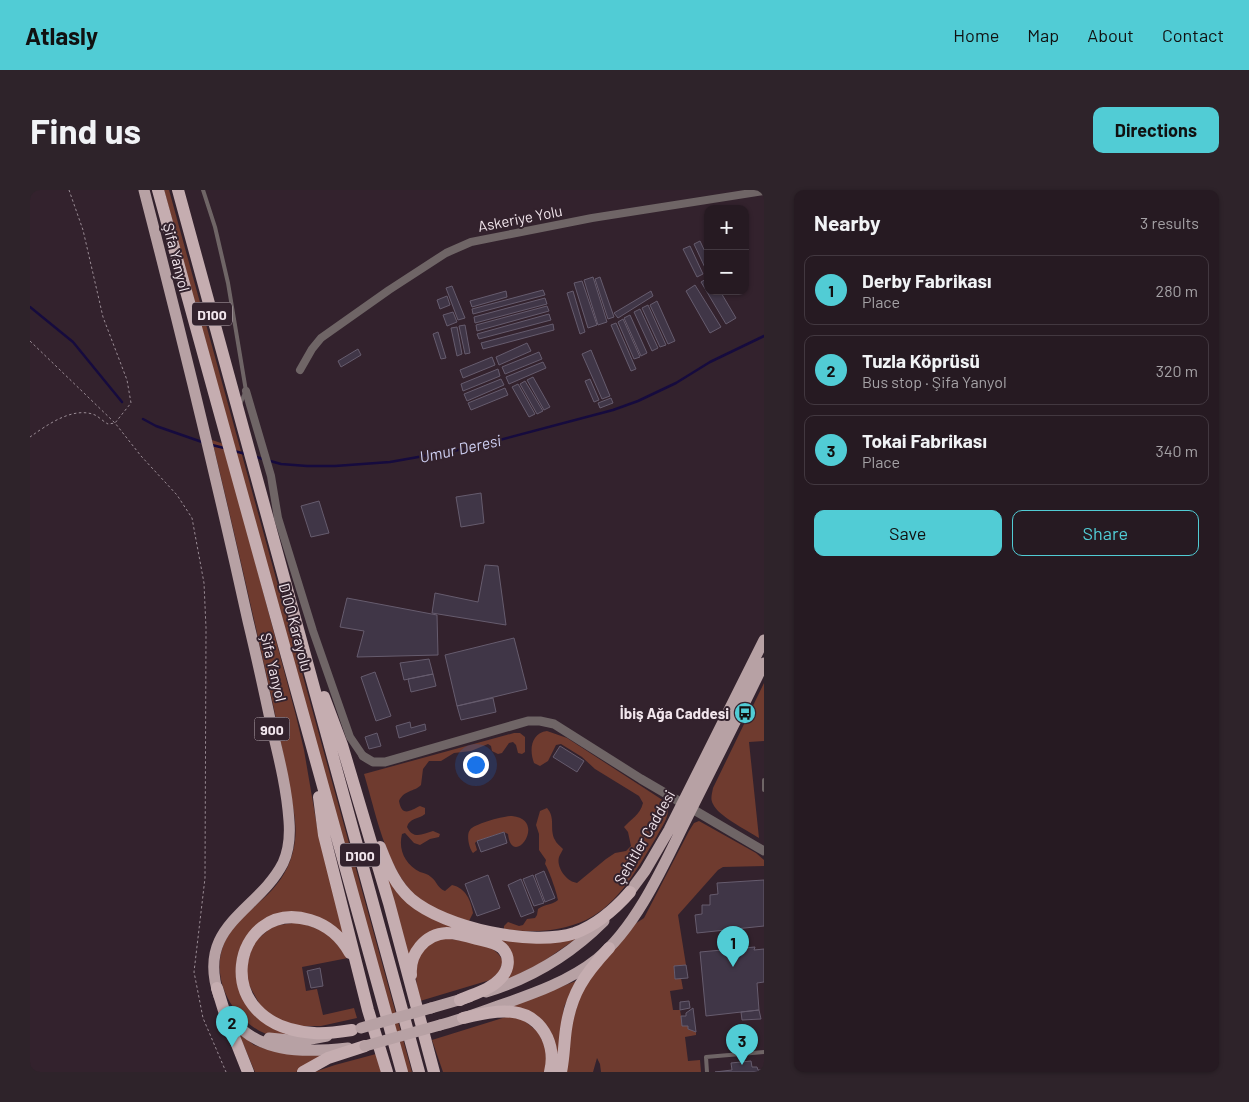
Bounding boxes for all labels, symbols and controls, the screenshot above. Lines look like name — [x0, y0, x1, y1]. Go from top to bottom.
text: Atlasly — [25, 21, 98, 50]
text: Home — [953, 24, 999, 46]
text: Map — [1027, 24, 1059, 46]
text: About — [1087, 24, 1134, 46]
text: Contact — [1162, 24, 1224, 46]
button: Directions — [1093, 107, 1219, 153]
text: Find us — [30, 109, 141, 151]
street label: Askeriye Yolu — [476, 201, 564, 235]
map controls — [704, 205, 749, 295]
button: + — [704, 205, 749, 250]
text: Nearby — [814, 210, 880, 235]
text: 3 results — [1140, 213, 1199, 232]
street label: Şifa Yanyol — [160, 221, 194, 293]
button: − — [704, 250, 749, 295]
text: Derby Fabrikası — [862, 269, 992, 292]
text: 1 — [828, 281, 834, 300]
text: 280 m — [1156, 281, 1198, 300]
text: Place — [862, 292, 900, 311]
road number: D100 — [192, 302, 232, 326]
text: Tuzla Köprüsü — [862, 349, 980, 372]
text: 2 — [827, 361, 835, 380]
text: 320 m — [1156, 361, 1198, 380]
text: Bus stop · Şifa Yanyol — [862, 372, 1007, 391]
text: Tokai Fabrikası — [862, 429, 987, 452]
water label: Umur Deresi — [417, 430, 503, 466]
text: 3 — [827, 441, 835, 460]
text: 340 m — [1155, 441, 1198, 460]
text: Place — [862, 452, 900, 471]
button: Save — [814, 510, 1002, 556]
button: Share — [1012, 510, 1199, 556]
street label: D100 Karayolu — [276, 581, 316, 673]
street label: Şifa Yanyol — [257, 631, 291, 703]
bus stop icon: İbiş Ağa Caddesi — [733, 701, 757, 725]
place label: İbiş Ağa Caddesi — [620, 704, 729, 722]
road number: 900 — [254, 718, 290, 740]
your location — [463, 752, 489, 778]
street label: Şehitler Caddesi — [610, 787, 678, 887]
road number: D100 — [340, 844, 380, 866]
pin: 1 — [717, 926, 749, 967]
pin: 2 — [216, 1006, 248, 1047]
pin: 3 — [726, 1024, 758, 1065]

